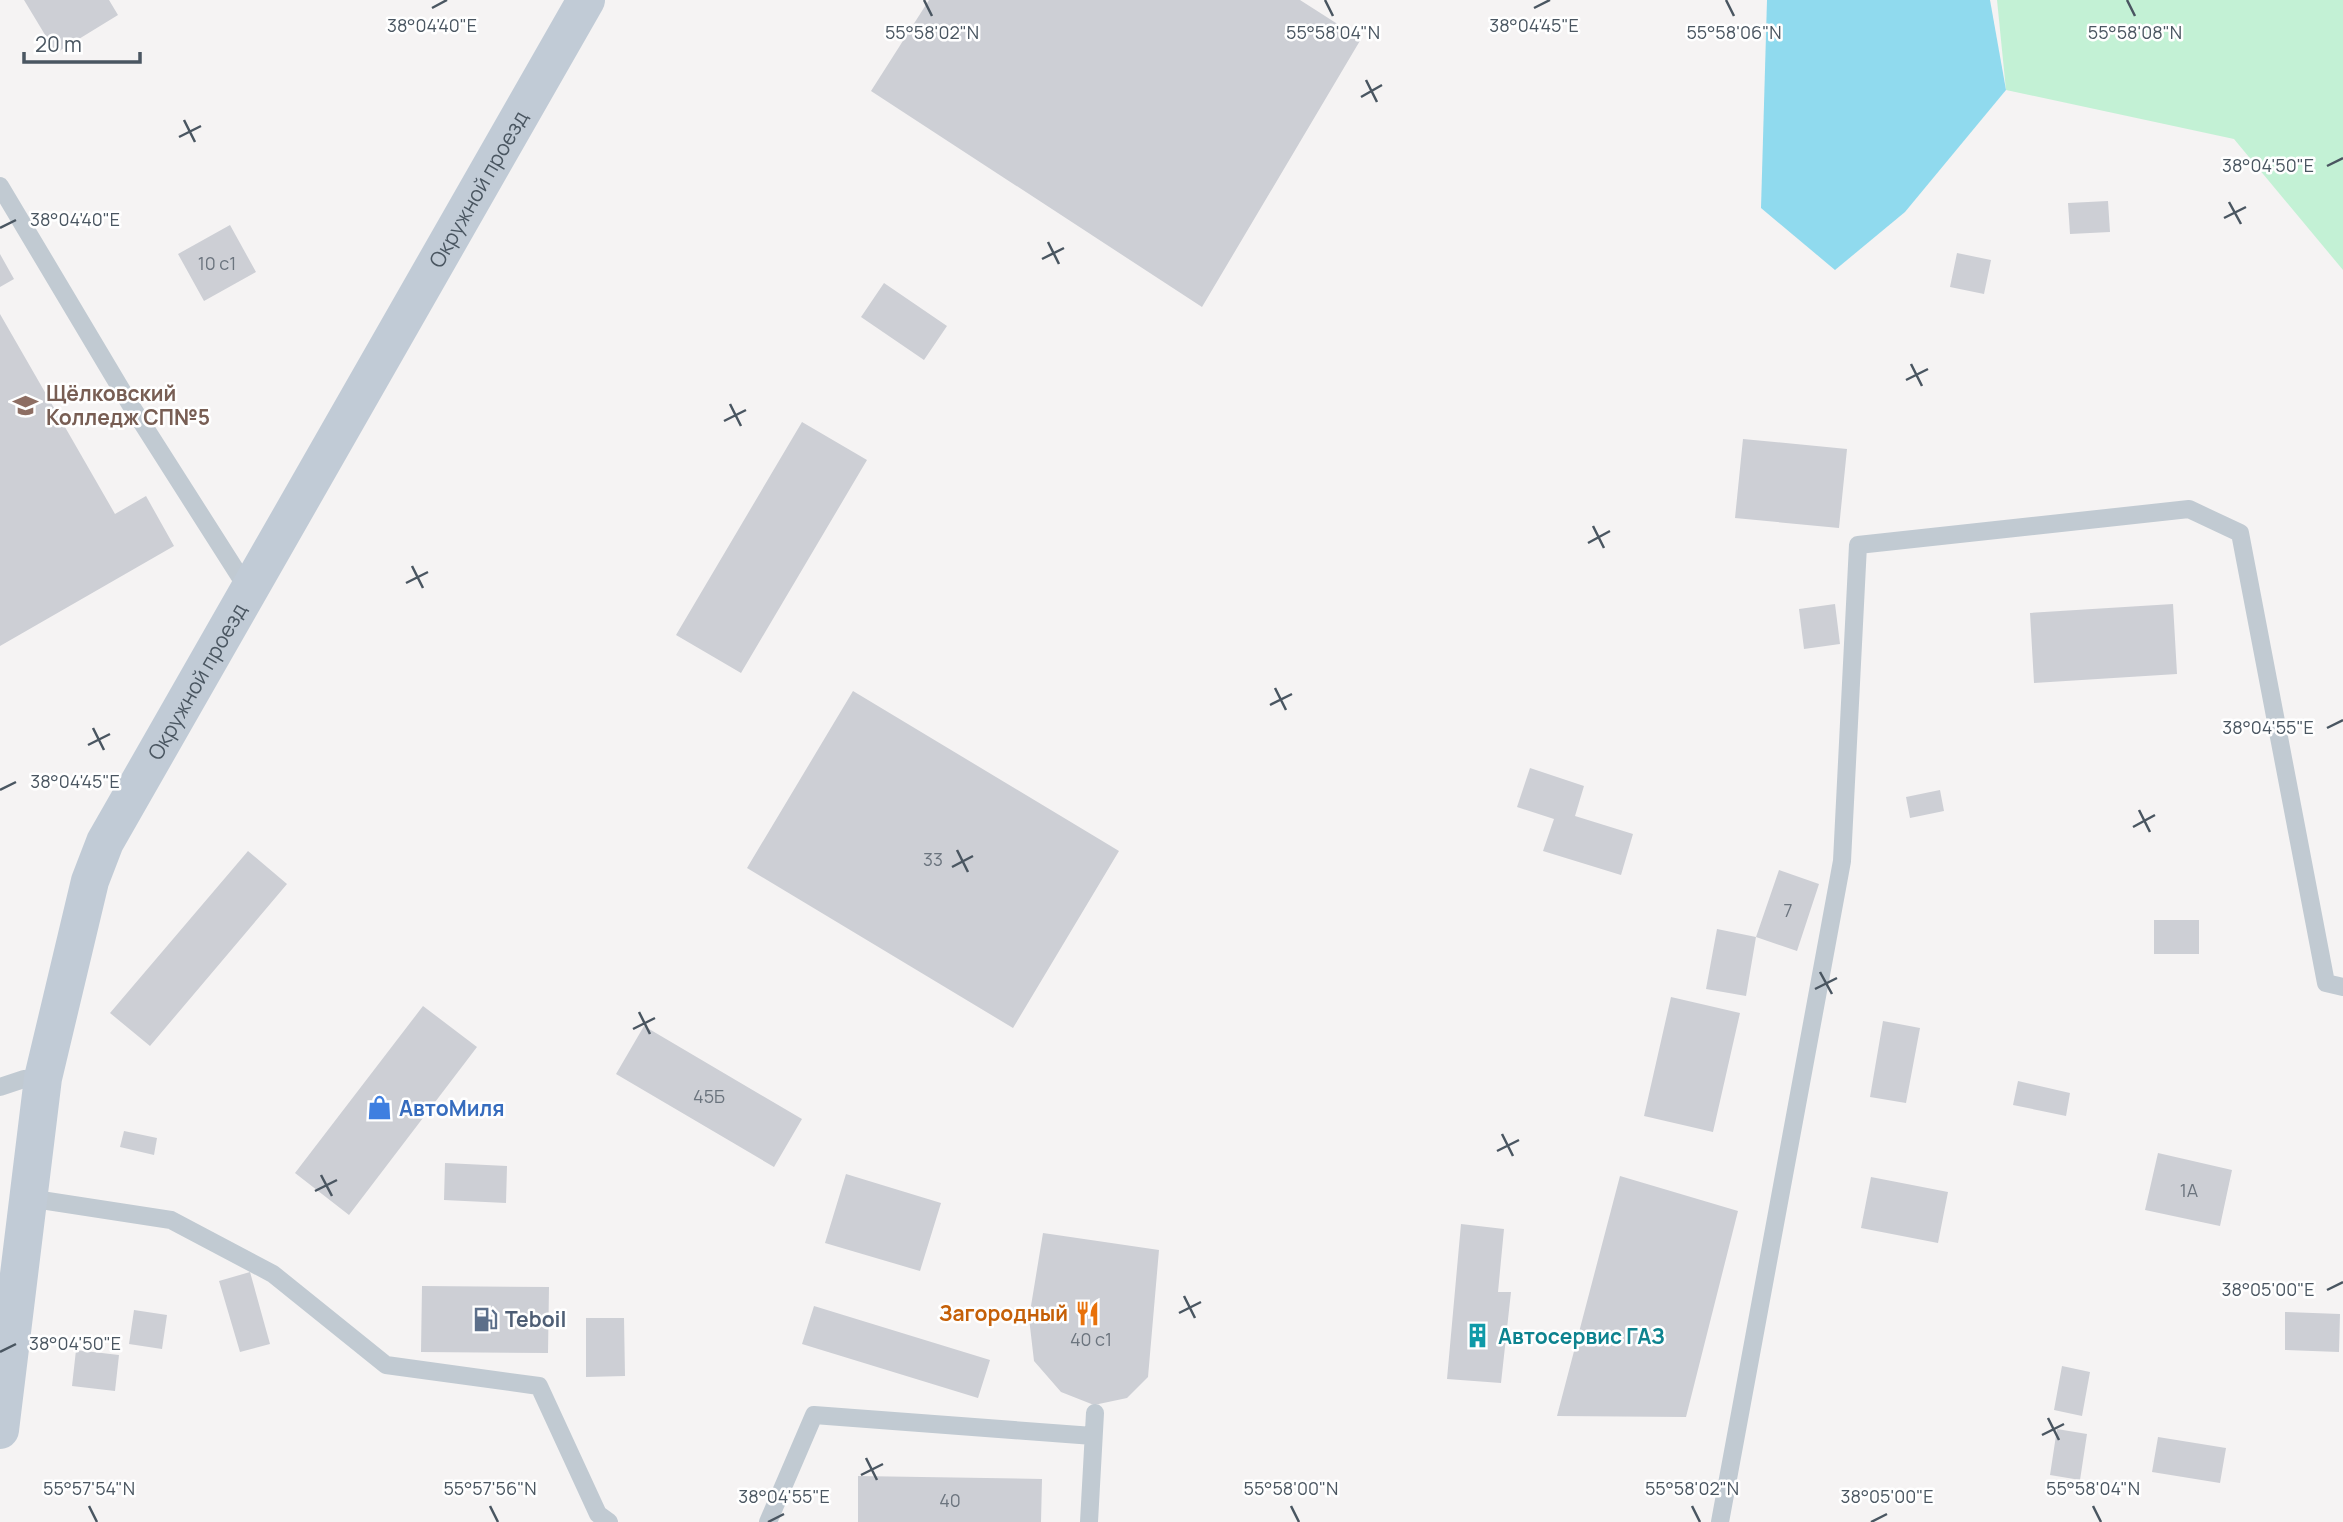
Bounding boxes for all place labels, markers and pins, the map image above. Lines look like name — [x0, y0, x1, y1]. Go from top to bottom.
place label: Щёлковский Колледж СП№5 — [46, 379, 210, 431]
school or university icon: Щёлковский Колледж СП№5 — [12, 391, 40, 419]
shop icon: АвтоМиля — [365, 1094, 393, 1122]
place label: АвтоМиля — [399, 1094, 504, 1122]
place label: Загородный — [939, 1299, 1068, 1327]
restaurant icon: Загородный — [1074, 1299, 1102, 1327]
fuel station icon: Teboil — [471, 1305, 499, 1333]
place label: Teboil — [505, 1305, 566, 1333]
building icon: Автосервис ГАЗ — [1464, 1322, 1492, 1350]
place label: Автосервис ГАЗ — [1498, 1322, 1665, 1350]

